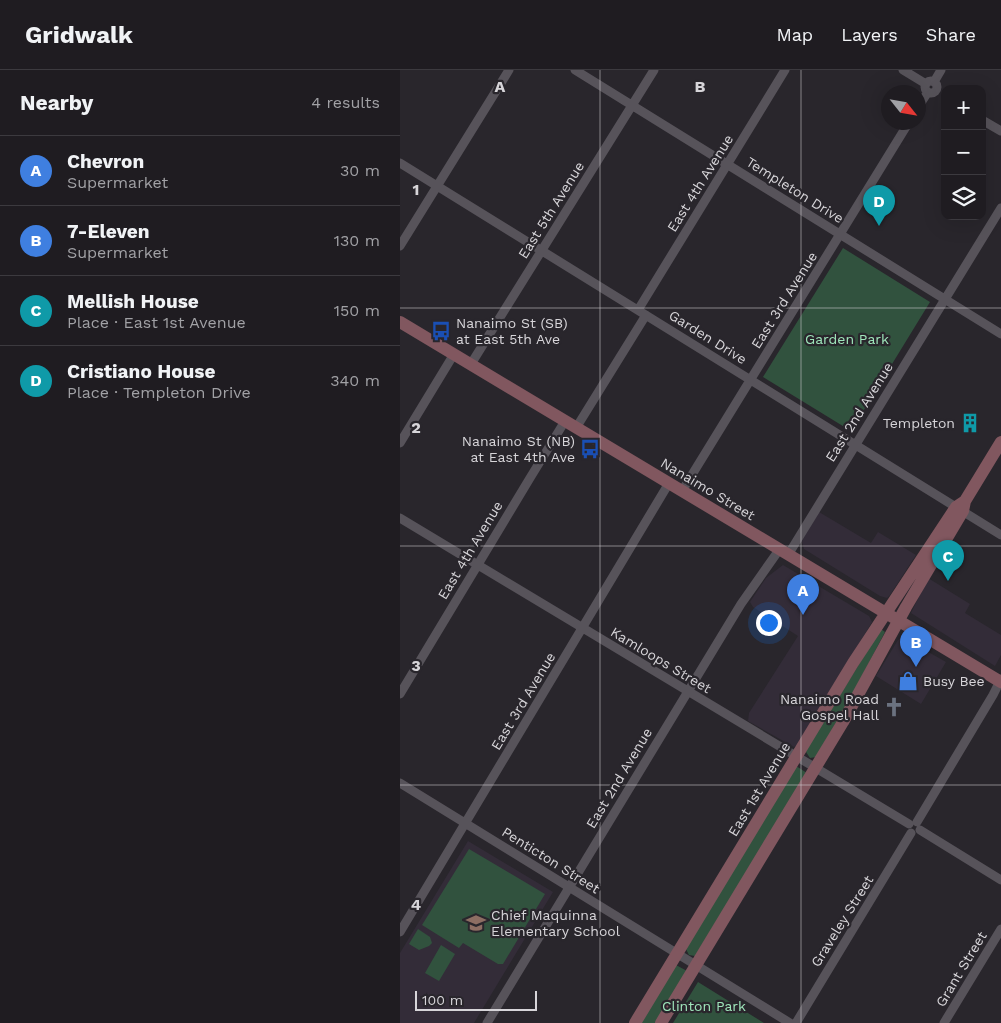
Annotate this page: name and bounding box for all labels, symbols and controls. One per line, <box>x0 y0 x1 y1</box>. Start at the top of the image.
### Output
text: Gridwalk <box>25 21 133 49</box>
text: Map <box>776 24 813 45</box>
text: Layers <box>841 24 898 45</box>
text: Share <box>926 24 976 45</box>
text: A <box>495 77 506 96</box>
text: B <box>695 77 706 96</box>
north arrow <box>881 85 926 130</box>
map controls <box>941 85 986 220</box>
button: + <box>941 85 986 130</box>
text: Nearby <box>20 90 93 115</box>
text: 4 results <box>311 93 380 112</box>
button: − <box>941 130 986 175</box>
street label: East 4th Avenue <box>664 131 736 235</box>
text: Chevron <box>67 150 144 173</box>
street label: Templeton Drive <box>743 154 847 226</box>
street label: East 5th Avenue <box>515 159 587 261</box>
text: A <box>31 161 41 180</box>
text: 30 m <box>340 161 380 180</box>
text: Supermarket <box>67 173 168 192</box>
button: layers <box>941 175 986 220</box>
text: 1 <box>413 180 419 199</box>
pin: D <box>863 185 895 226</box>
text: 7-Eleven <box>67 220 150 243</box>
text: B <box>31 231 41 250</box>
text: 130 m <box>334 231 380 250</box>
text: Supermarket <box>67 243 168 262</box>
street label: East 3rd Avenue <box>748 249 820 351</box>
text: Mellish House <box>67 290 199 313</box>
text: C <box>31 301 41 320</box>
text: 150 m <box>334 301 380 320</box>
street label: Garden Drive <box>666 307 750 367</box>
text: Place · East 1st Avenue <box>67 313 246 332</box>
place label: Nanaimo St (SB) at East 5th Ave <box>456 315 568 347</box>
bus stop icon: Nanaimo St (SB) at East 5th Ave <box>430 320 452 342</box>
park label: Garden Park <box>805 331 889 347</box>
street label: East 2nd Avenue <box>822 359 896 465</box>
text: Cristiano House <box>67 360 215 383</box>
text: D <box>30 371 42 390</box>
text: 340 m <box>330 371 380 390</box>
text: Place · Templeton Drive <box>67 383 251 402</box>
building icon: Templeton <box>959 412 981 434</box>
place label: Templeton <box>883 415 955 431</box>
text: 2 <box>411 418 421 437</box>
place label: Nanaimo St (NB) at East 4th Ave <box>462 433 575 465</box>
bus stop icon: Nanaimo St (NB) at East 4th Ave <box>579 438 601 460</box>
street label: Nanaimo Street <box>658 455 758 524</box>
street label: East 4th Avenue <box>434 498 506 602</box>
pin: C <box>932 540 964 581</box>
pin: A <box>787 574 819 615</box>
your location <box>756 610 782 636</box>
street label: Kamloops Street <box>608 624 714 696</box>
pin: B <box>900 626 932 667</box>
street label: East 3rd Avenue <box>488 649 558 753</box>
text: 3 <box>411 656 421 675</box>
shop icon: Busy Bee <box>897 670 919 692</box>
place label: Busy Bee <box>923 673 985 689</box>
place label: Nanaimo Road Gospel Hall <box>780 691 880 723</box>
church icon: Nanaimo Road Gospel Hall <box>883 696 905 718</box>
street label: East 2nd Avenue <box>583 725 655 831</box>
street label: East 1st Avenue <box>725 739 793 839</box>
street label: Penticton Street <box>499 823 603 897</box>
street label: Graveley Street <box>808 872 877 970</box>
text: 4 <box>411 895 421 914</box>
place label: Chief Maquinna Elementary School <box>491 907 621 939</box>
school or university icon: Chief Maquinna Elementary School <box>465 912 487 934</box>
street label: Grant Street <box>932 928 990 1010</box>
scale bar <box>415 988 538 1011</box>
text: 100 m <box>422 992 463 1008</box>
park label: Clinton Park <box>662 998 746 1014</box>

